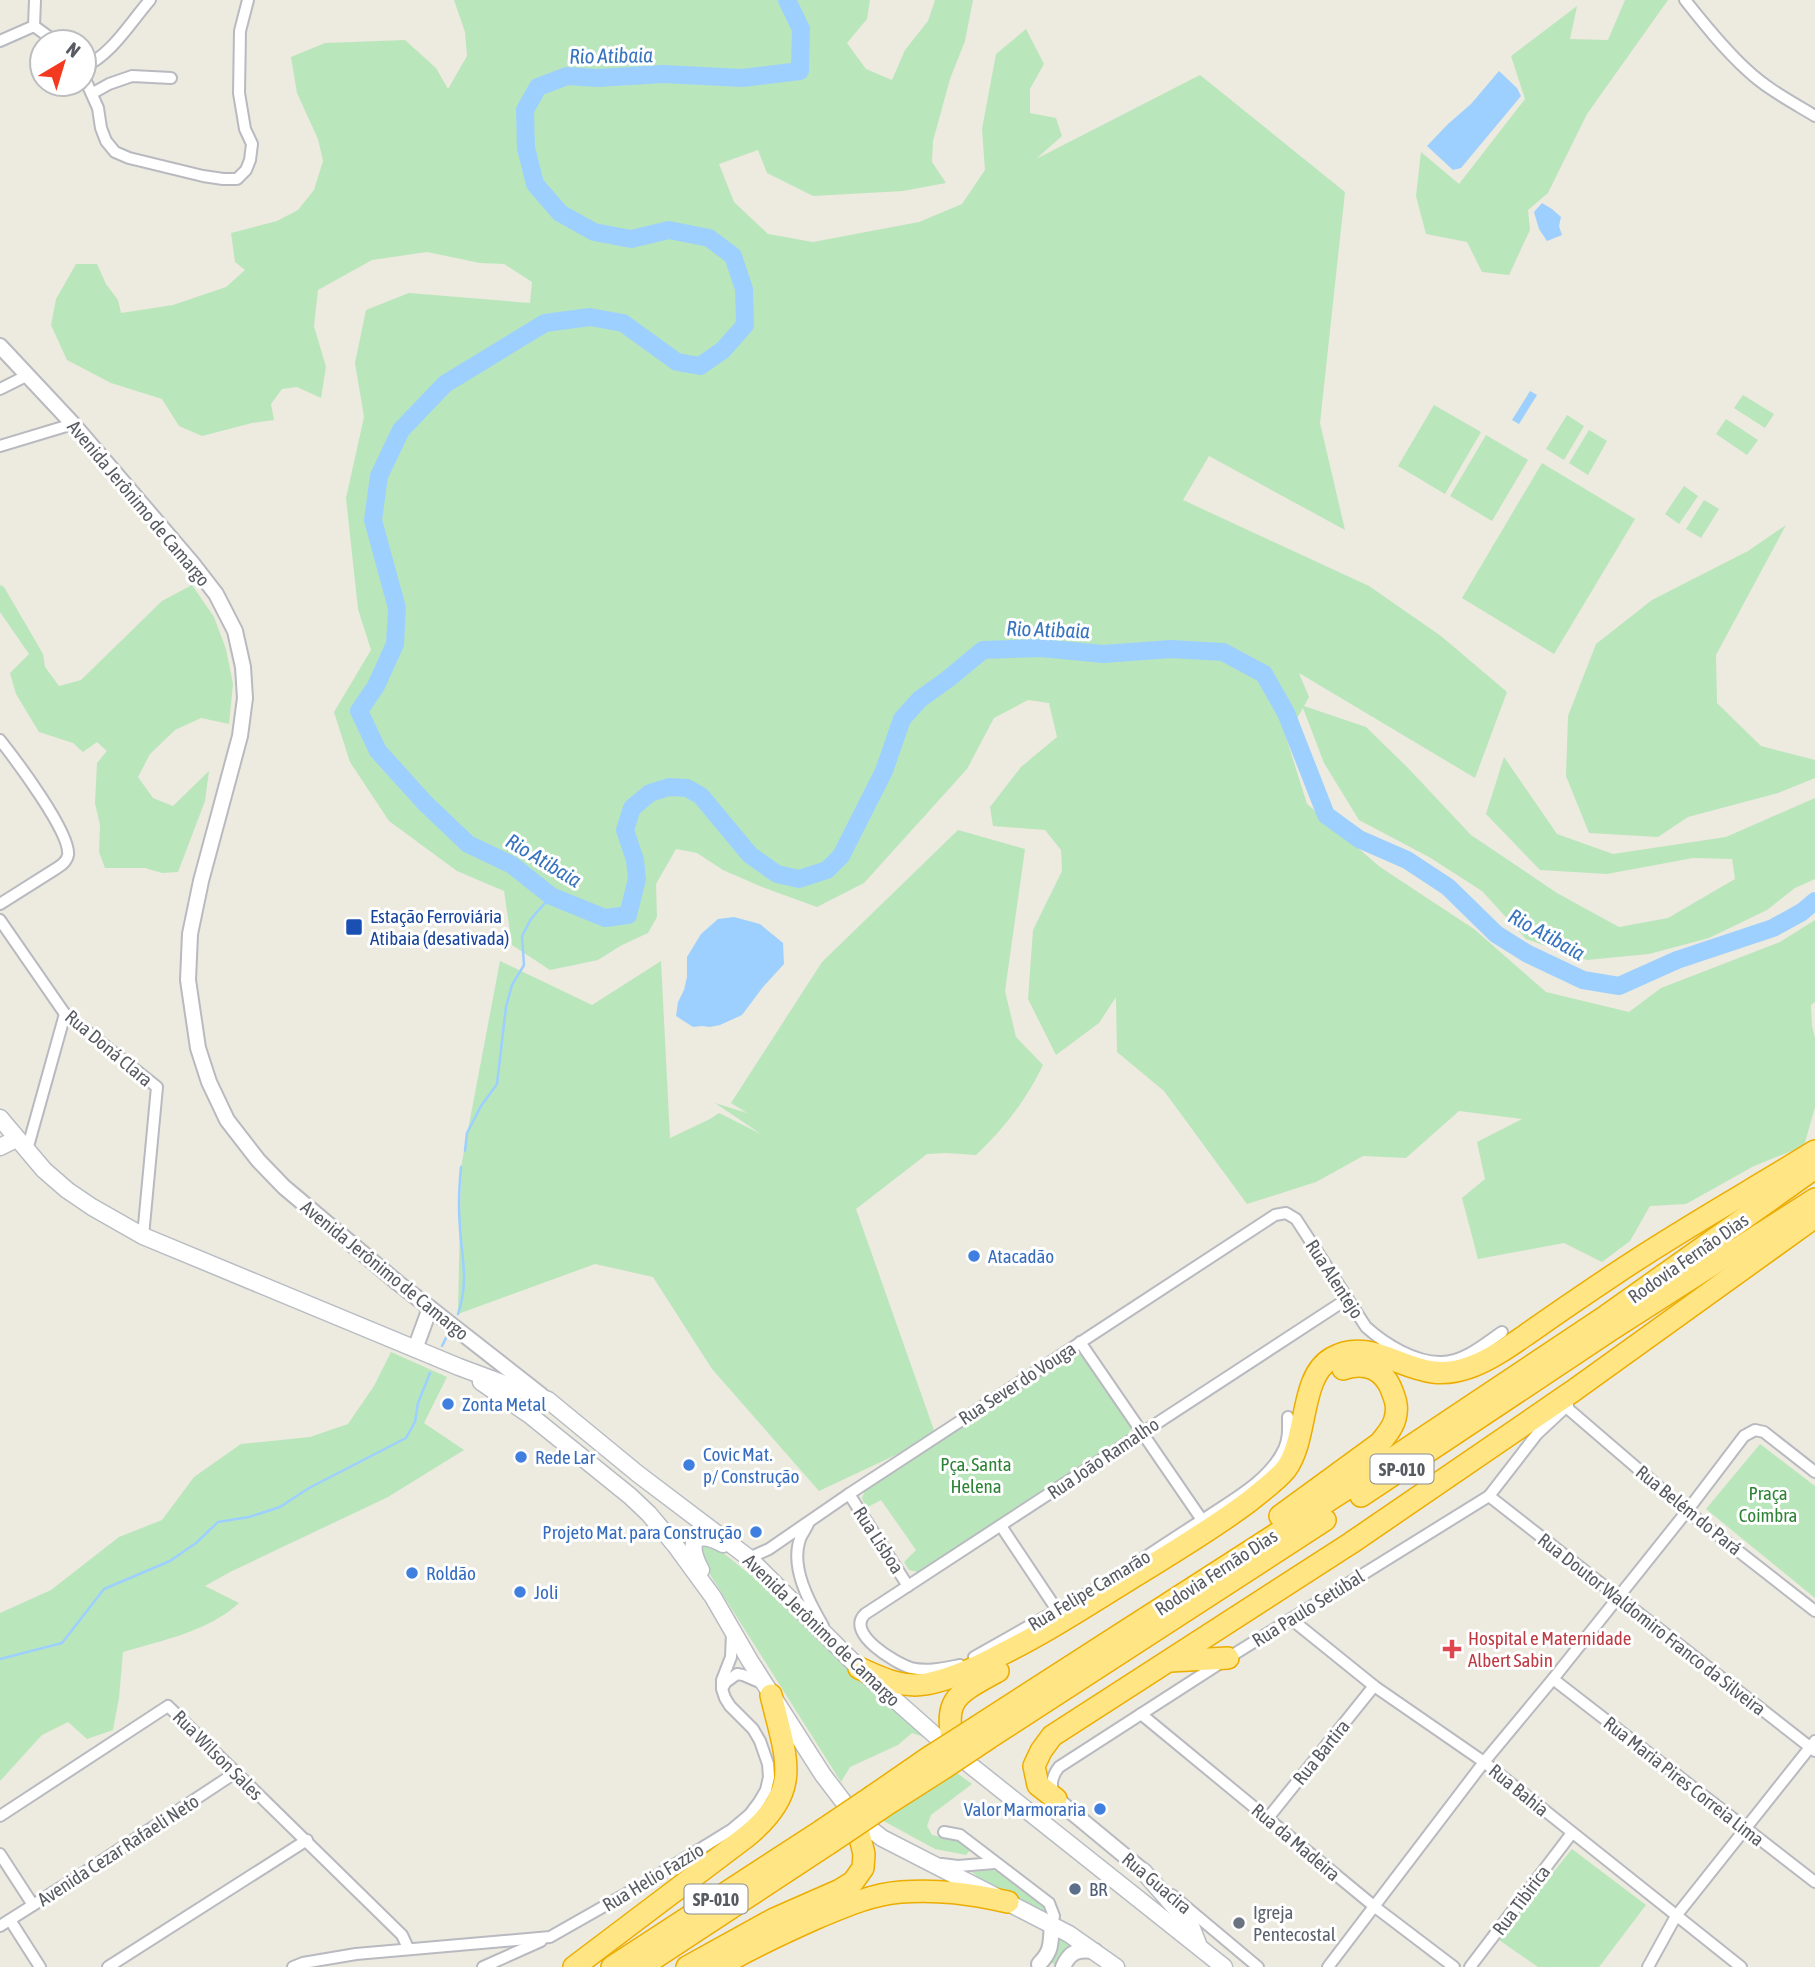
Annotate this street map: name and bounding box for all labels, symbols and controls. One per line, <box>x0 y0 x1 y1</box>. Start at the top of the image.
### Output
north arrow <box>28 28 98 98</box>
text: N <box>62 37 85 62</box>
water label: Rio Atibaia <box>569 42 653 68</box>
street label: Avenida Jerônimo de Camargo <box>63 416 215 590</box>
water label: Rio Atibaia <box>1006 616 1090 642</box>
water label: Rio Atibaia <box>502 828 586 892</box>
water label: Rio Atibaia <box>1505 903 1590 965</box>
place label: Estação Ferroviária Atibaia (desativada) <box>370 905 509 949</box>
marker: Estação Ferroviária Atibaia (desativada) <box>344 917 364 937</box>
street label: Rua Doná Clara <box>61 1005 157 1091</box>
street label: Avenida Jerônimo de Camargo <box>297 1196 473 1345</box>
street label: Rodovia Fernão Dias <box>1624 1208 1752 1308</box>
street label: Rua Alentejo <box>1301 1236 1369 1323</box>
place label: Atacadão <box>988 1245 1054 1267</box>
marker: Atacadão <box>966 1248 982 1264</box>
street label: Rua Sever do Vouga <box>954 1337 1080 1429</box>
place label: Zonta Metal <box>462 1393 546 1415</box>
marker: Zonta Metal <box>440 1396 456 1412</box>
street label: Rua João Ramalho <box>1043 1413 1163 1503</box>
place label: Covic Mat. p/ Construção <box>703 1443 800 1487</box>
place label: Rede Lar <box>535 1446 595 1468</box>
marker: Rede Lar <box>513 1449 529 1465</box>
park label: Pça. Santa Helena <box>940 1453 1012 1497</box>
road number: SP-010 <box>1370 1454 1434 1484</box>
marker: Covic Mat. p/ Construção <box>681 1457 697 1473</box>
street label: Rua Belém do Pará <box>1632 1461 1746 1559</box>
park label: Praça Coimbra <box>1739 1482 1797 1526</box>
street label: Rua Lisboa <box>849 1502 909 1578</box>
place label: Projeto Mat. para Construção <box>542 1521 742 1543</box>
marker: Projeto Mat. para Construção <box>748 1524 764 1540</box>
street label: Rodovia Fernão Dias <box>1151 1524 1282 1620</box>
street label: Rua Doutor Waldomiro Franco da Silveira <box>1534 1528 1770 1720</box>
street label: Rua Felipe Camarão <box>1024 1545 1154 1635</box>
street label: Avenida Jerônimo de Camargo <box>739 1549 905 1711</box>
place label: Roldão <box>426 1562 476 1584</box>
marker: Roldão <box>404 1565 420 1581</box>
street label: Rua Paulo Setúbal <box>1248 1565 1368 1651</box>
place label: Joli <box>534 1581 558 1603</box>
marker: Joli <box>512 1584 528 1600</box>
place label: Hospital e Maternidade Albert Sabin <box>1468 1627 1631 1671</box>
marker: Hospital e Maternidade Albert Sabin <box>1442 1639 1462 1659</box>
street label: Rua Wilson Sales <box>169 1706 268 1805</box>
street label: Rua Maria Pires Correia Lima <box>1599 1712 1769 1850</box>
street label: Rua Bartira <box>1288 1715 1354 1789</box>
street label: Rua Bahia <box>1485 1759 1553 1821</box>
street label: Avenida Cezar Rafaeli Neto <box>33 1790 203 1910</box>
place label: Valor Marmoraria <box>964 1798 1086 1820</box>
street label: Rua da Madeira <box>1247 1799 1345 1885</box>
marker: Valor Marmoraria <box>1092 1801 1108 1817</box>
street label: Rua Helio Fazzio <box>599 1838 708 1916</box>
street label: Rua Guacira <box>1118 1848 1196 1918</box>
street label: Rua Tibirica <box>1488 1861 1554 1939</box>
place label: BR <box>1089 1878 1108 1900</box>
marker: BR <box>1067 1881 1083 1897</box>
road number: SP-010 <box>684 1884 748 1913</box>
place label: Igreja Pentecostal <box>1253 1901 1336 1945</box>
marker: Igreja Pentecostal <box>1231 1915 1247 1931</box>

